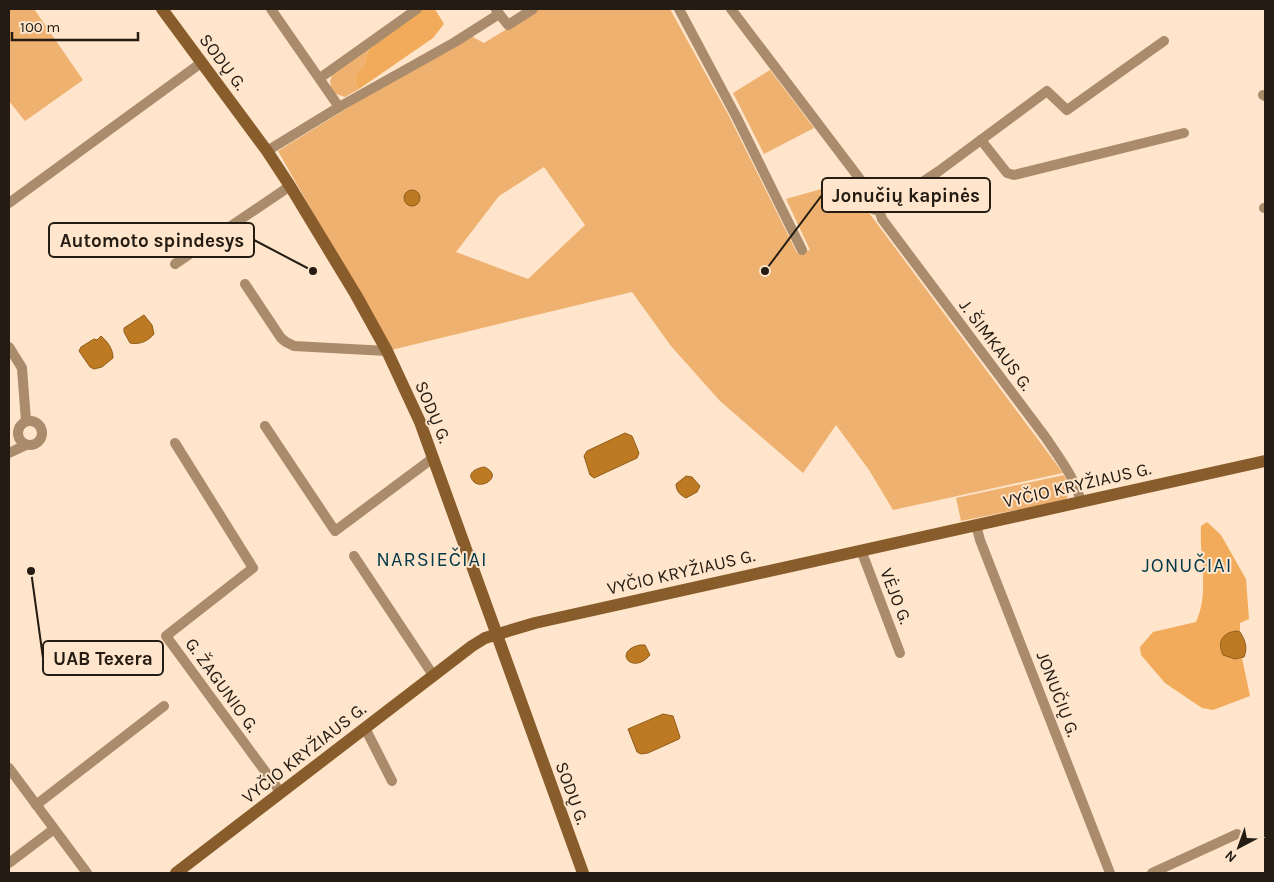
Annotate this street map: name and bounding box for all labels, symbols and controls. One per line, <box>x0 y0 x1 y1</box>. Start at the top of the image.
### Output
scale bar <box>12 10 139 42</box>
text: 100 m <box>20 18 60 36</box>
street label: SODŲ G. <box>195 29 251 95</box>
callout: Jonučių kapinės <box>822 178 990 212</box>
text: Jonučių kapinės <box>832 185 980 207</box>
callout: Automoto spindesys <box>49 223 254 257</box>
text: Automoto spindesys <box>60 230 244 252</box>
street label: J. ŠIMKAUS G. <box>954 295 1038 395</box>
street label: SODŲ G. <box>410 378 456 446</box>
street label: VYČIO KRYŽIAUS G. <box>1001 457 1153 513</box>
street label: VYČIO KRYŽIAUS G. <box>605 544 757 600</box>
district label: NARSIEČIAI <box>376 547 488 571</box>
district label: JONUČIAI <box>1142 553 1232 577</box>
street label: VĖJO G. <box>875 565 917 627</box>
street label: G. ŽAGUNIO G. <box>180 633 264 737</box>
callout: UAB Texera <box>43 641 163 675</box>
text: UAB Texera <box>53 648 153 670</box>
street label: JONUČIŲ G. <box>1032 648 1084 740</box>
street label: VYČIO KRYŽIAUS G. <box>238 698 370 808</box>
street label: SODŲ G. <box>551 759 593 827</box>
north arrow <box>1214 822 1264 872</box>
text: N <box>1221 847 1240 866</box>

